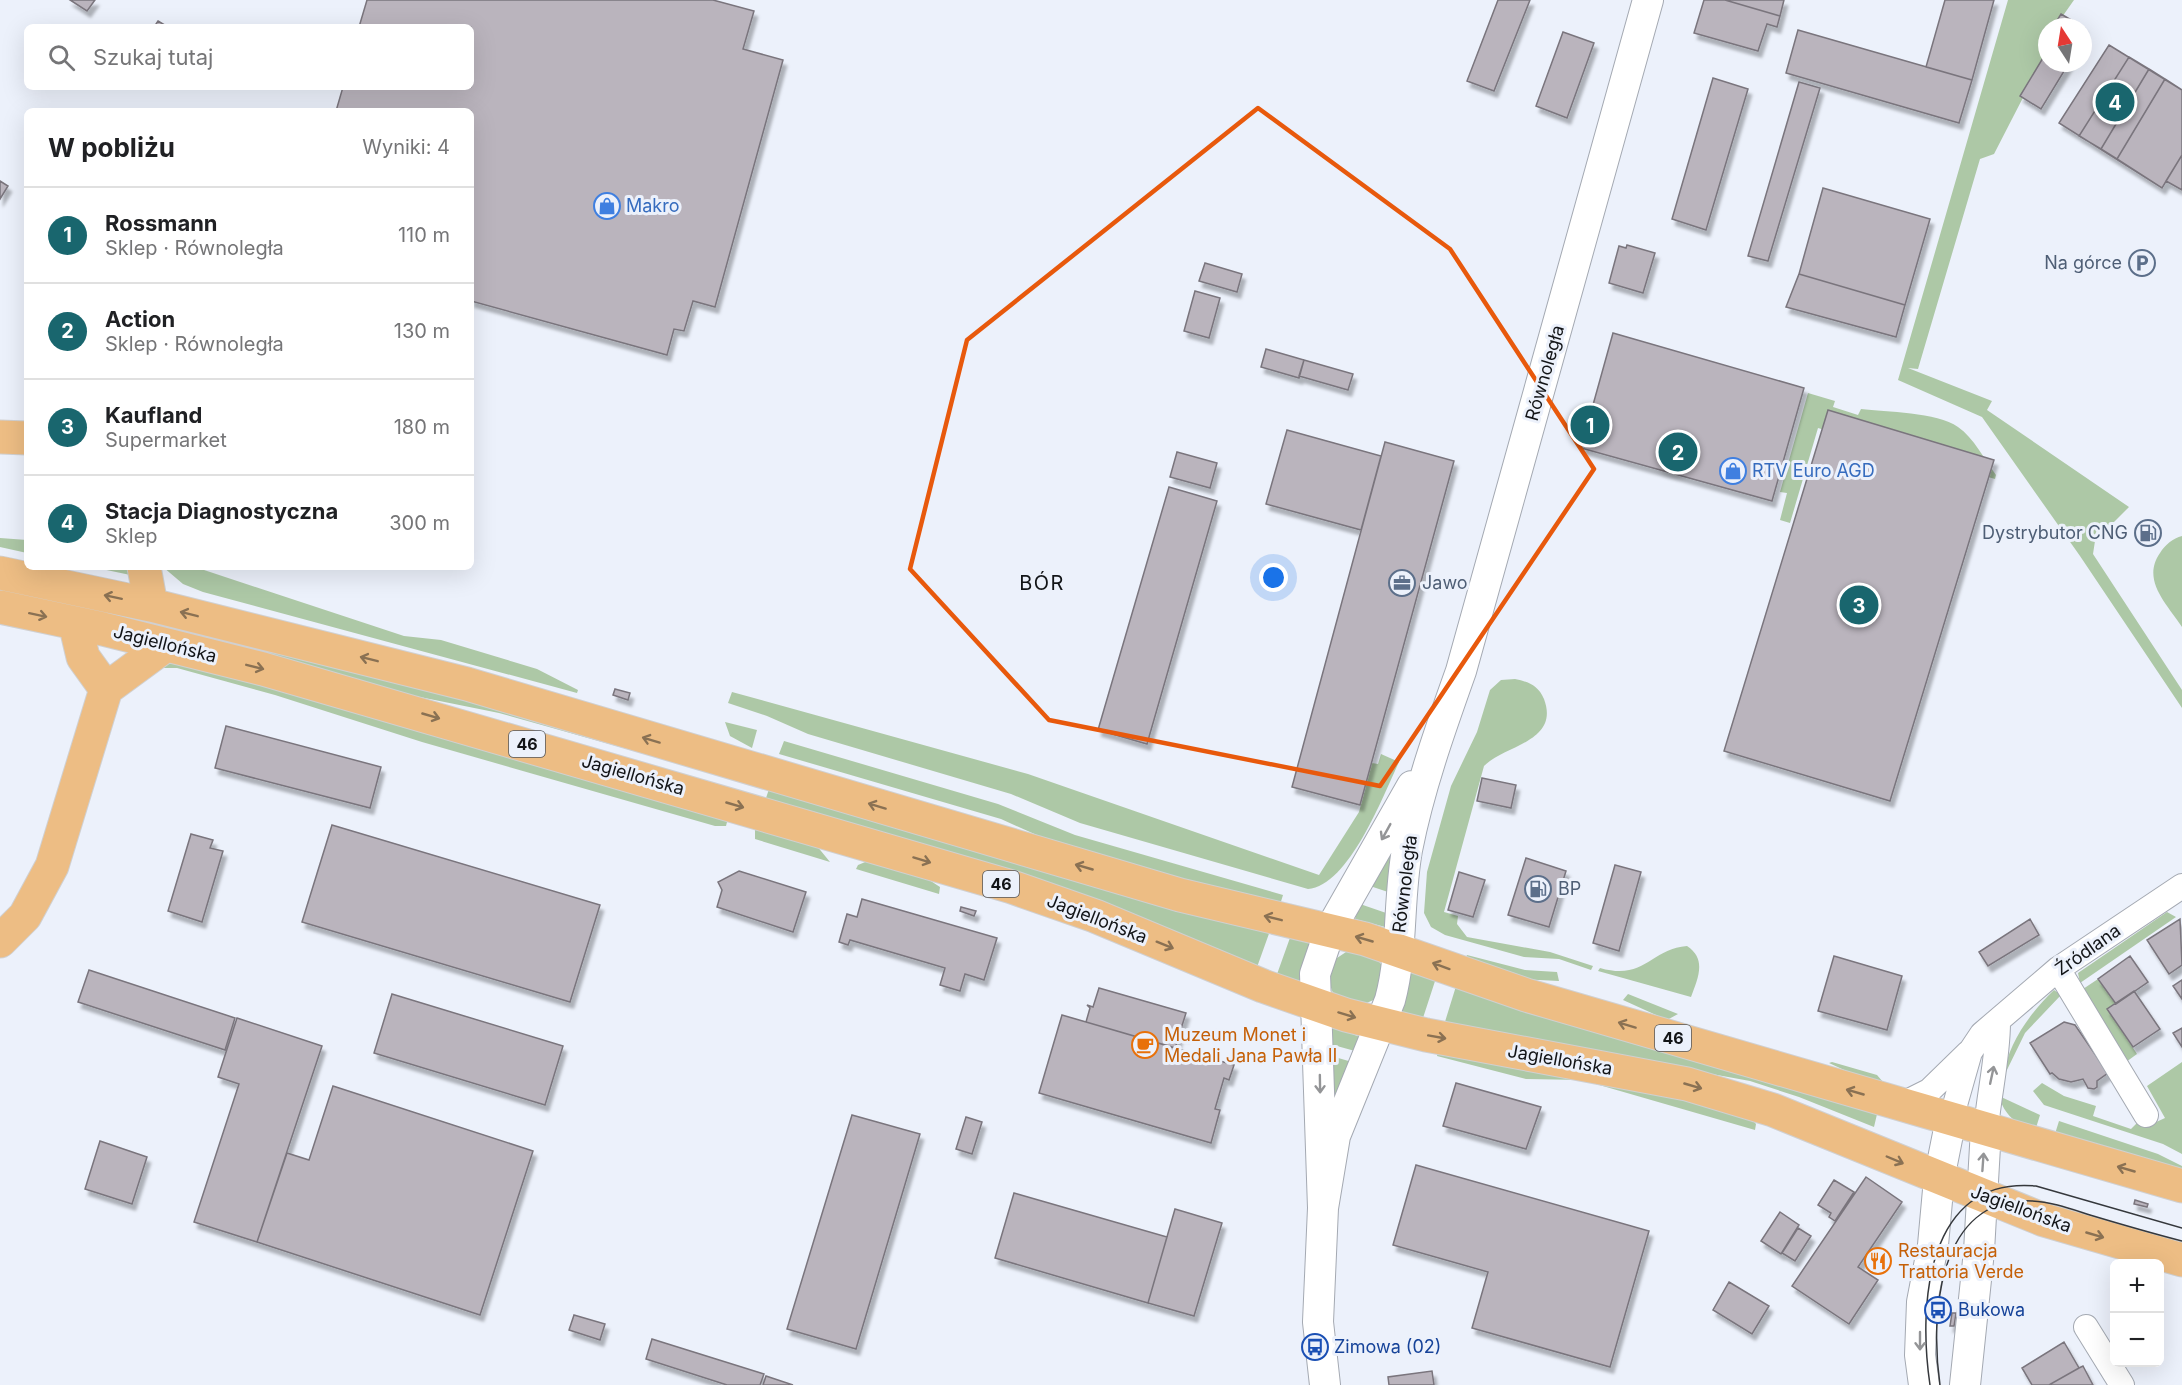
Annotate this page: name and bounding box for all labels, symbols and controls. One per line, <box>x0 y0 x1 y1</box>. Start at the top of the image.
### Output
north arrow <box>2038 18 2092 72</box>
search box <box>24 24 474 90</box>
icon: search <box>45 41 78 74</box>
text: Szukaj tutaj <box>93 44 213 70</box>
pin: 4 <box>2096 80 2134 124</box>
text: W pobliżu <box>48 132 175 163</box>
text: Wyniki: 4 <box>362 135 450 159</box>
shop icon: Makro <box>592 191 622 221</box>
place label: Makro <box>626 195 680 216</box>
text: Rossmann <box>105 210 218 236</box>
text: 1 <box>63 223 72 247</box>
text: 110 m <box>398 223 450 247</box>
text: Sklep · Równoległa <box>105 236 284 260</box>
parking icon: Na górce <box>2127 248 2157 278</box>
place label: Na górce <box>2044 252 2122 273</box>
text: Action <box>105 306 175 332</box>
text: 2 <box>61 319 74 343</box>
text: 130 m <box>394 319 450 343</box>
street label: Równoległa <box>1521 323 1568 423</box>
text: Sklep · Równoległa <box>105 332 284 356</box>
text: Kaufland <box>105 402 202 428</box>
pin: 1 <box>1570 402 1610 448</box>
text: 3 <box>61 415 74 439</box>
text: 180 m <box>394 415 450 439</box>
text: Supermarket <box>105 428 227 452</box>
pin: 2 <box>1658 430 1698 474</box>
shop icon: RTV Euro AGD <box>1718 456 1748 486</box>
place label: RTV Euro AGD <box>1752 460 1875 481</box>
text: Stacja Diagnostyczna <box>105 498 338 524</box>
text: 4 <box>61 511 74 535</box>
text: 300 m <box>389 511 450 535</box>
fuel station icon: Dystrybutor CNG <box>2133 518 2163 548</box>
place label: Dystrybutor CNG <box>1982 522 2128 543</box>
text: Sklep <box>105 524 158 548</box>
your location <box>1259 563 1288 592</box>
office icon: Jawo <box>1387 568 1417 598</box>
district label: BÓR <box>1019 570 1065 595</box>
place label: Jawo <box>1422 572 1468 593</box>
pin: 3 <box>1840 582 1878 628</box>
one-way arrow <box>103 591 123 602</box>
one-way arrow <box>180 608 199 620</box>
one-way arrow <box>27 610 47 621</box>
street label: Jagiellońska <box>111 621 219 667</box>
one-way arrow <box>360 653 379 665</box>
one-way arrow <box>245 661 264 673</box>
one-way arrow <box>421 711 440 722</box>
road number: 46 <box>509 731 545 757</box>
one-way arrow <box>642 734 661 745</box>
street label: Jagiellońska <box>579 750 687 799</box>
one-way arrow <box>725 799 744 811</box>
one-way arrow <box>868 800 887 811</box>
one-way arrow <box>1380 823 1392 840</box>
street label: Równoległa <box>1388 834 1421 934</box>
one-way arrow <box>912 855 931 866</box>
one-way arrow <box>1075 861 1094 872</box>
road number: 46 <box>983 871 1019 897</box>
fuel station icon: BP <box>1523 874 1553 904</box>
place label: BP <box>1558 878 1581 899</box>
street label: Jagiellońska <box>1044 890 1150 947</box>
one-way arrow <box>1263 911 1282 923</box>
street label: Źródlana <box>2050 919 2124 980</box>
one-way arrow <box>1354 933 1373 944</box>
one-way arrow <box>1156 940 1174 951</box>
one-way arrow <box>1433 960 1451 971</box>
one-way arrow <box>1337 1011 1356 1022</box>
one-way arrow <box>1618 1019 1637 1030</box>
place label: Muzeum Monet i Medali Jana Pawła II <box>1164 1024 1337 1066</box>
road number: 46 <box>1655 1025 1691 1051</box>
cafe icon: Muzeum Monet i Medali Jana Pawła II <box>1130 1030 1160 1060</box>
one-way arrow <box>1426 1032 1446 1043</box>
street label: Jagiellońska <box>1506 1040 1614 1079</box>
one-way arrow <box>1987 1066 1999 1085</box>
one-way arrow <box>1314 1074 1326 1094</box>
one-way arrow <box>1683 1081 1702 1093</box>
one-way arrow <box>1846 1086 1865 1097</box>
one-way arrow <box>1978 1153 1989 1173</box>
one-way arrow <box>1886 1155 1904 1166</box>
one-way arrow <box>2117 1163 2136 1175</box>
street label: Jagiellońska <box>1968 1181 2075 1237</box>
one-way arrow <box>2085 1230 2104 1241</box>
place label: Restauracja Trattoria Verde <box>1898 1240 2024 1282</box>
restaurant icon: Restauracja Trattoria Verde <box>1863 1246 1893 1276</box>
map controls <box>2110 1259 2164 1367</box>
button: + <box>2110 1259 2164 1313</box>
bus stop icon: Bukowa <box>1923 1295 1953 1325</box>
place label: Bukowa <box>1958 1299 2025 1320</box>
button: − <box>2110 1313 2164 1367</box>
one-way arrow <box>1914 1330 1926 1350</box>
bus stop icon: Zimowa (02) <box>1300 1332 1330 1362</box>
place label: Zimowa (02) <box>1334 1336 1441 1357</box>

